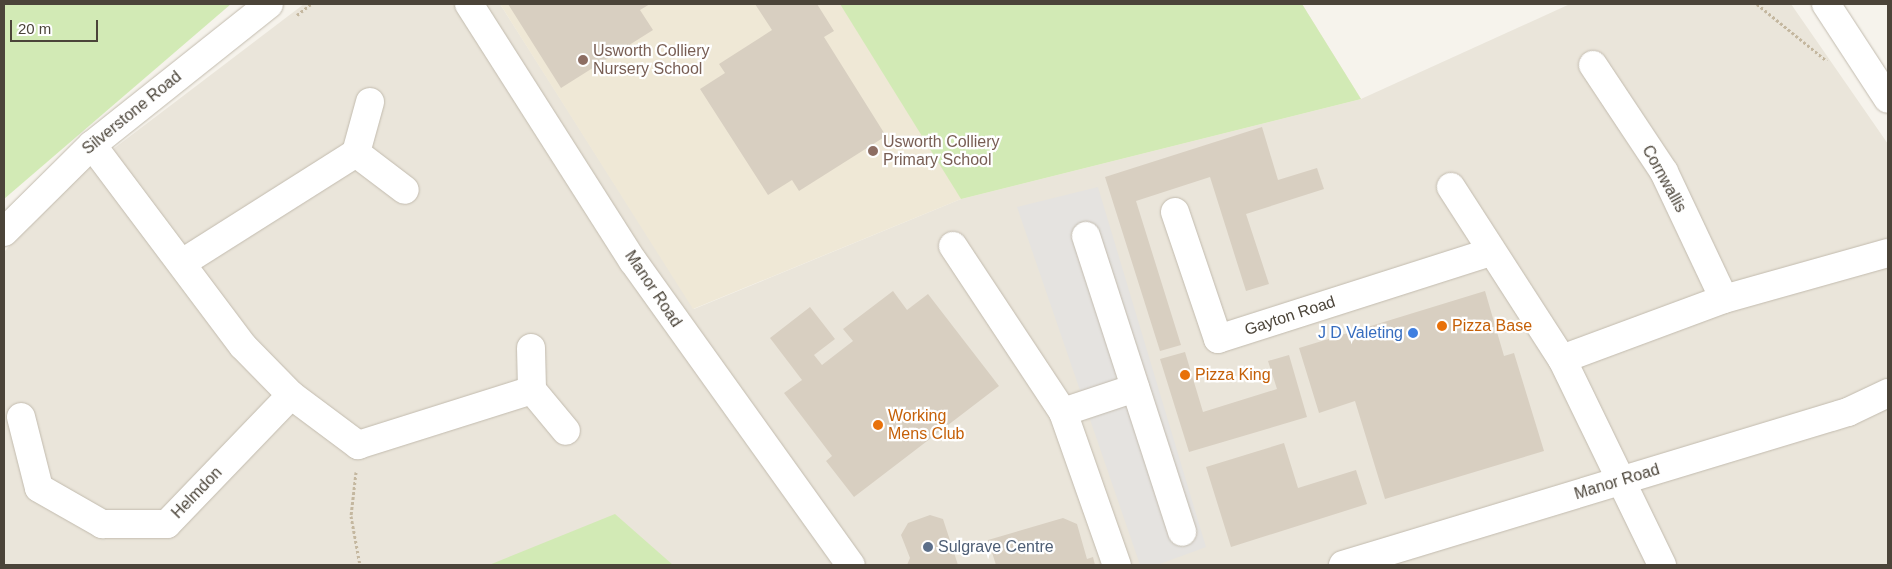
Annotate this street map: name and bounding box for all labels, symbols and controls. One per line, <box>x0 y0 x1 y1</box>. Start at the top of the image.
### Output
scale bar <box>12 10 100 42</box>
text: 20 m <box>18 20 51 37</box>
place label: Usworth Colliery Nursery School <box>593 41 709 79</box>
marker: Usworth Colliery Nursery School <box>577 54 589 66</box>
street label: Silverstone Road <box>79 67 185 159</box>
place label: Usworth Colliery Primary School <box>883 132 999 170</box>
street label: Cornwallis <box>1638 142 1690 216</box>
marker: Usworth Colliery Primary School <box>867 145 879 157</box>
street label: Manor Road <box>620 247 686 331</box>
street label: Gayton Road <box>1242 292 1338 340</box>
place label: Pizza Base <box>1452 316 1532 336</box>
marker: Pizza Base <box>1436 320 1448 332</box>
place label: J D Valeting <box>1318 323 1403 343</box>
marker: J D Valeting <box>1407 327 1419 339</box>
place label: Pizza King <box>1195 365 1271 385</box>
marker: Pizza King <box>1179 369 1191 381</box>
place label: Working Mens Club <box>888 406 964 444</box>
marker: Working Mens Club <box>872 419 884 431</box>
street label: Manor Road <box>1572 460 1662 504</box>
street label: Helmdon <box>168 463 226 523</box>
place label: Sulgrave Centre <box>938 537 1054 557</box>
marker: Sulgrave Centre <box>922 541 934 553</box>

